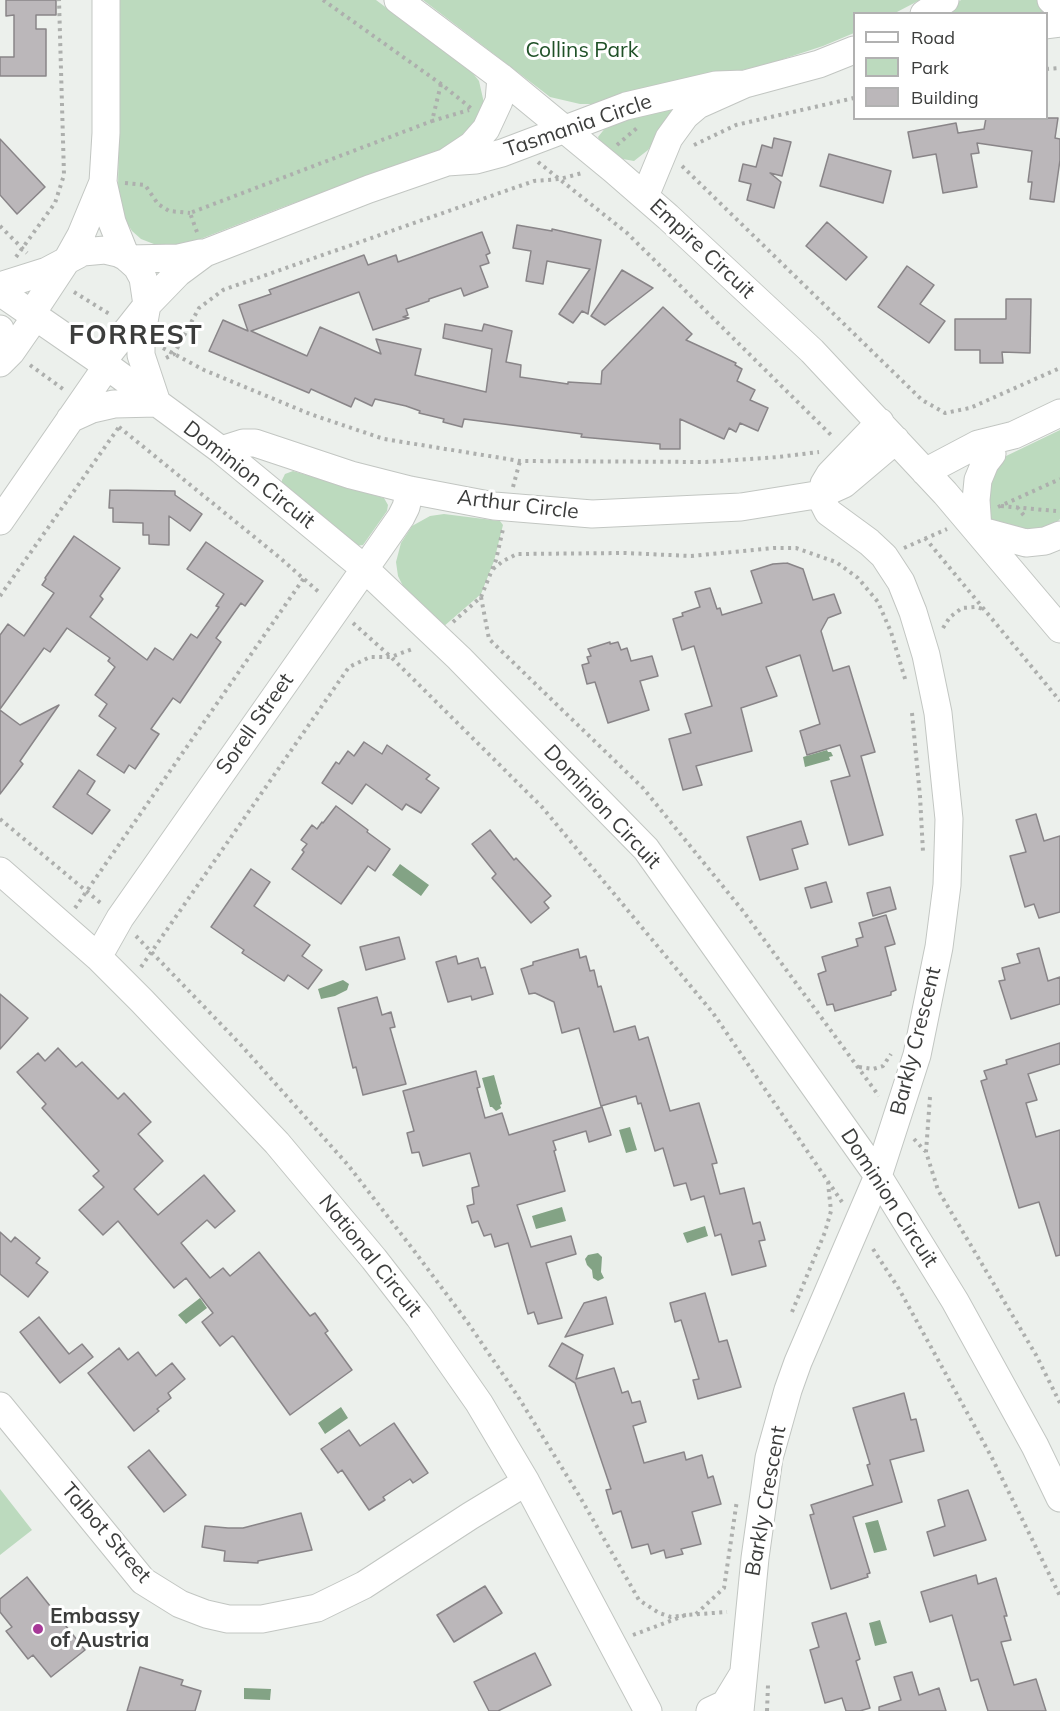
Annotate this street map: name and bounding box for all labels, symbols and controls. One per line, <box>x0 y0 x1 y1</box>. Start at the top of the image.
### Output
legend <box>853 12 1048 120</box>
text: Road <box>911 26 955 49</box>
park label: Collins Park <box>525 38 639 64</box>
text: Park <box>911 56 949 79</box>
text: Building <box>911 86 979 109</box>
street label: Tasmania Circle <box>501 89 655 163</box>
street label: Empire Circuit <box>644 194 760 304</box>
district label: FORREST <box>69 320 203 352</box>
street label: Dominion Circuit <box>178 416 320 534</box>
street label: Arthur Circle <box>456 485 580 525</box>
street label: Sorell Street <box>211 669 299 779</box>
street label: Dominion Circuit <box>538 740 666 874</box>
street label: Barkly Crescent <box>885 964 947 1118</box>
street label: Dominion Circuit <box>835 1124 943 1272</box>
street label: National Circuit <box>313 1190 427 1322</box>
street label: Barkly Crescent <box>740 1424 792 1578</box>
street label: Talbot Street <box>56 1478 156 1588</box>
place label: Embassy of Austria <box>50 1604 149 1654</box>
marker: Embassy of Austria <box>31 1622 45 1636</box>

